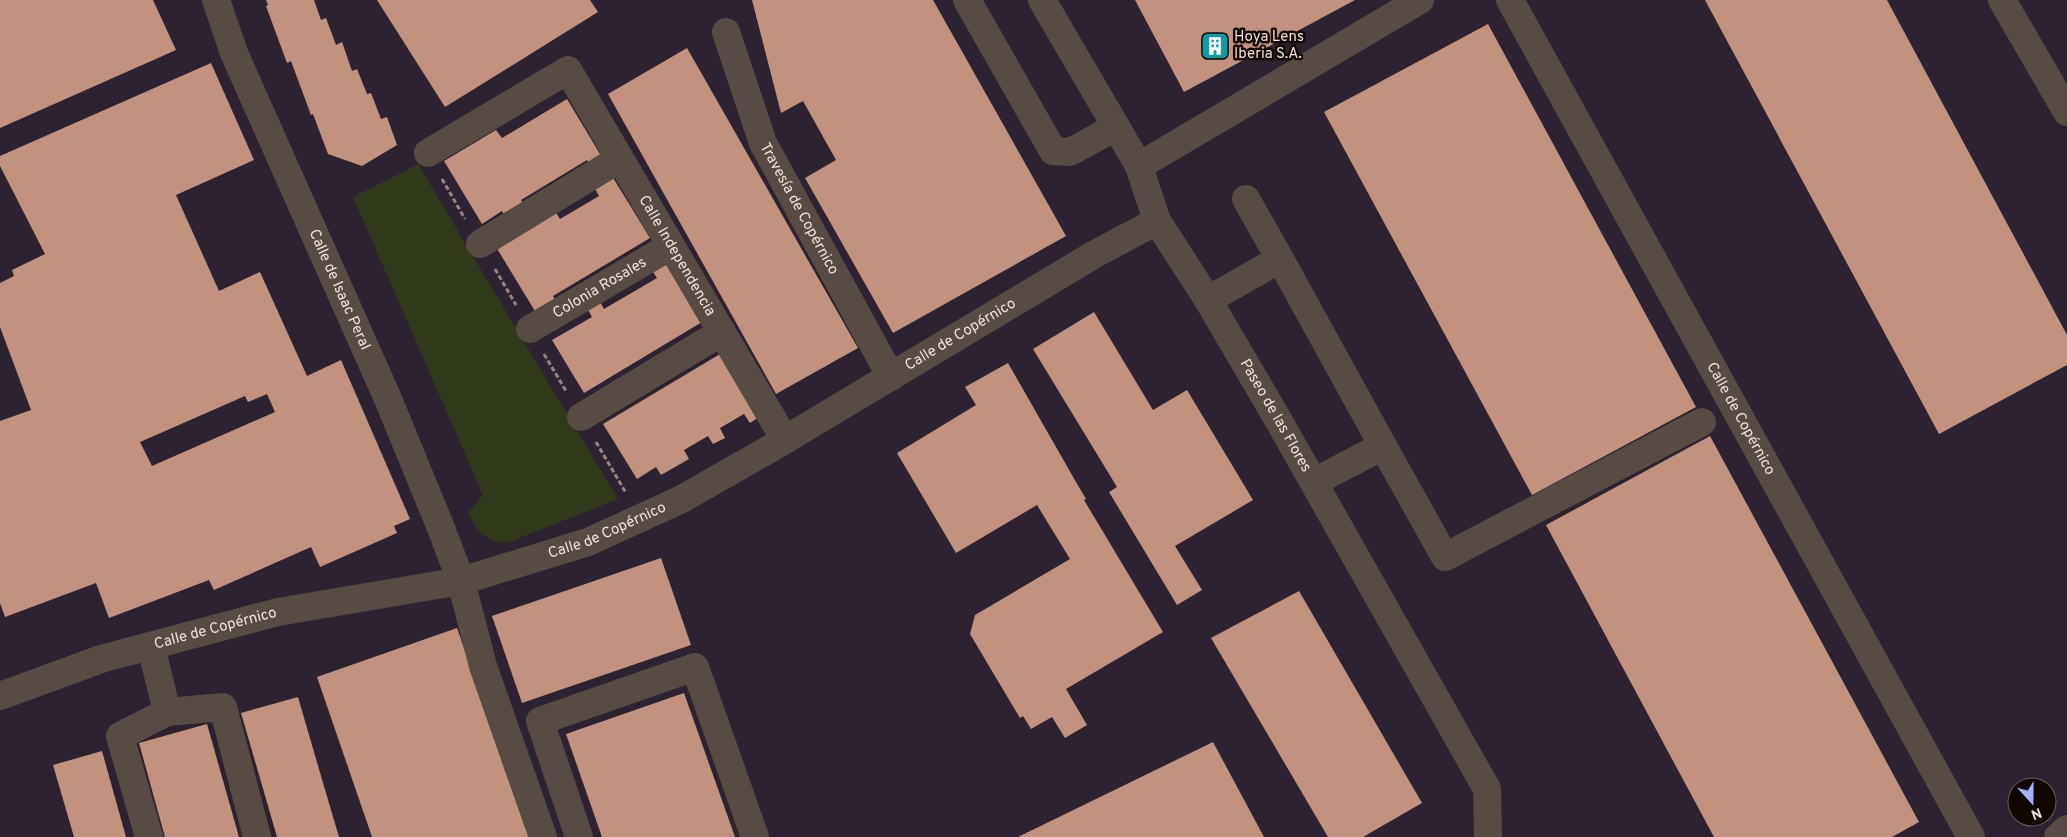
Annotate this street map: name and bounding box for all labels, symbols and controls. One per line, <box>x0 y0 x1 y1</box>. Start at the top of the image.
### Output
place label: Hoya Lens Iberia S.A. <box>1234 28 1304 64</box>
building icon: Hoya Lens Iberia S.A. <box>1200 31 1230 61</box>
street label: Travesía de Copérnico <box>755 139 843 278</box>
street label: Calle Independencia <box>634 192 720 319</box>
street label: Calle de Isaac Peral <box>304 226 374 353</box>
street label: Colonia Rosales <box>549 253 650 323</box>
street label: Calle de Copérnico <box>902 294 1019 375</box>
street label: Paseo de las Flores <box>1235 356 1315 476</box>
street label: Calle de Copérnico <box>1702 359 1779 478</box>
street label: Calle de Copérnico <box>546 498 669 563</box>
street label: Calle de Copérnico <box>152 603 279 654</box>
north arrow <box>2007 777 2057 827</box>
text: N <box>2028 803 2044 822</box>

